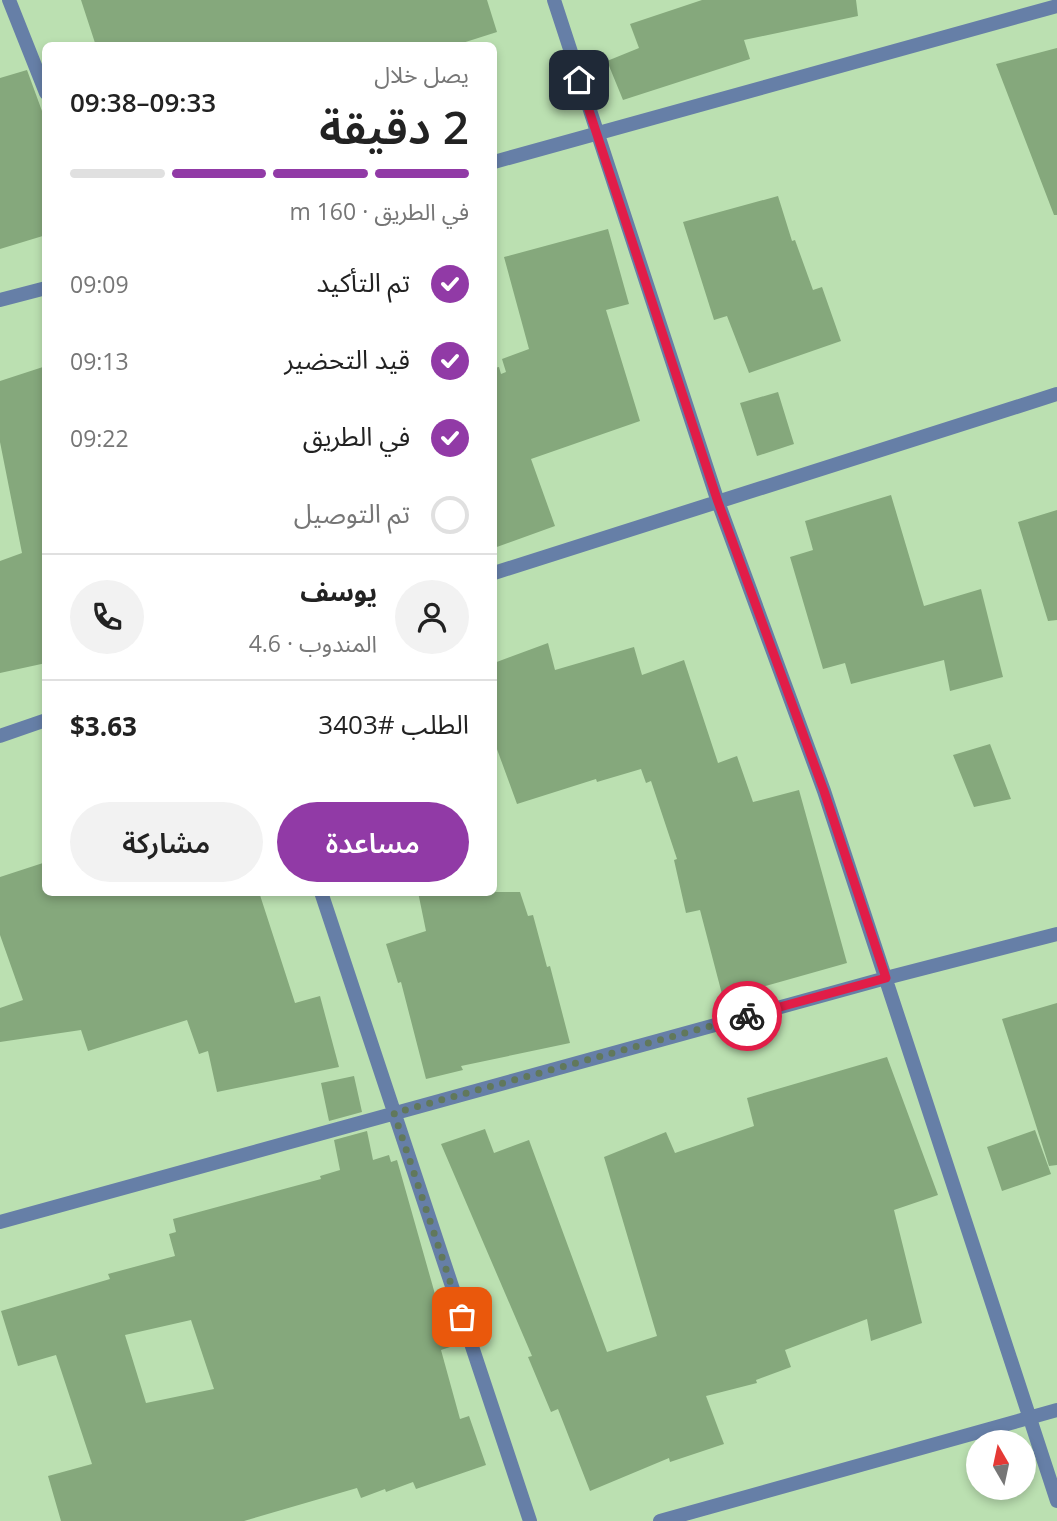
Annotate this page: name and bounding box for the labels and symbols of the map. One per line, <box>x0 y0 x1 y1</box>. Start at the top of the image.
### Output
pin <box>549 50 609 110</box>
courier <box>712 981 782 1051</box>
pin <box>432 1287 492 1347</box>
north arrow <box>966 1430 1036 1500</box>

